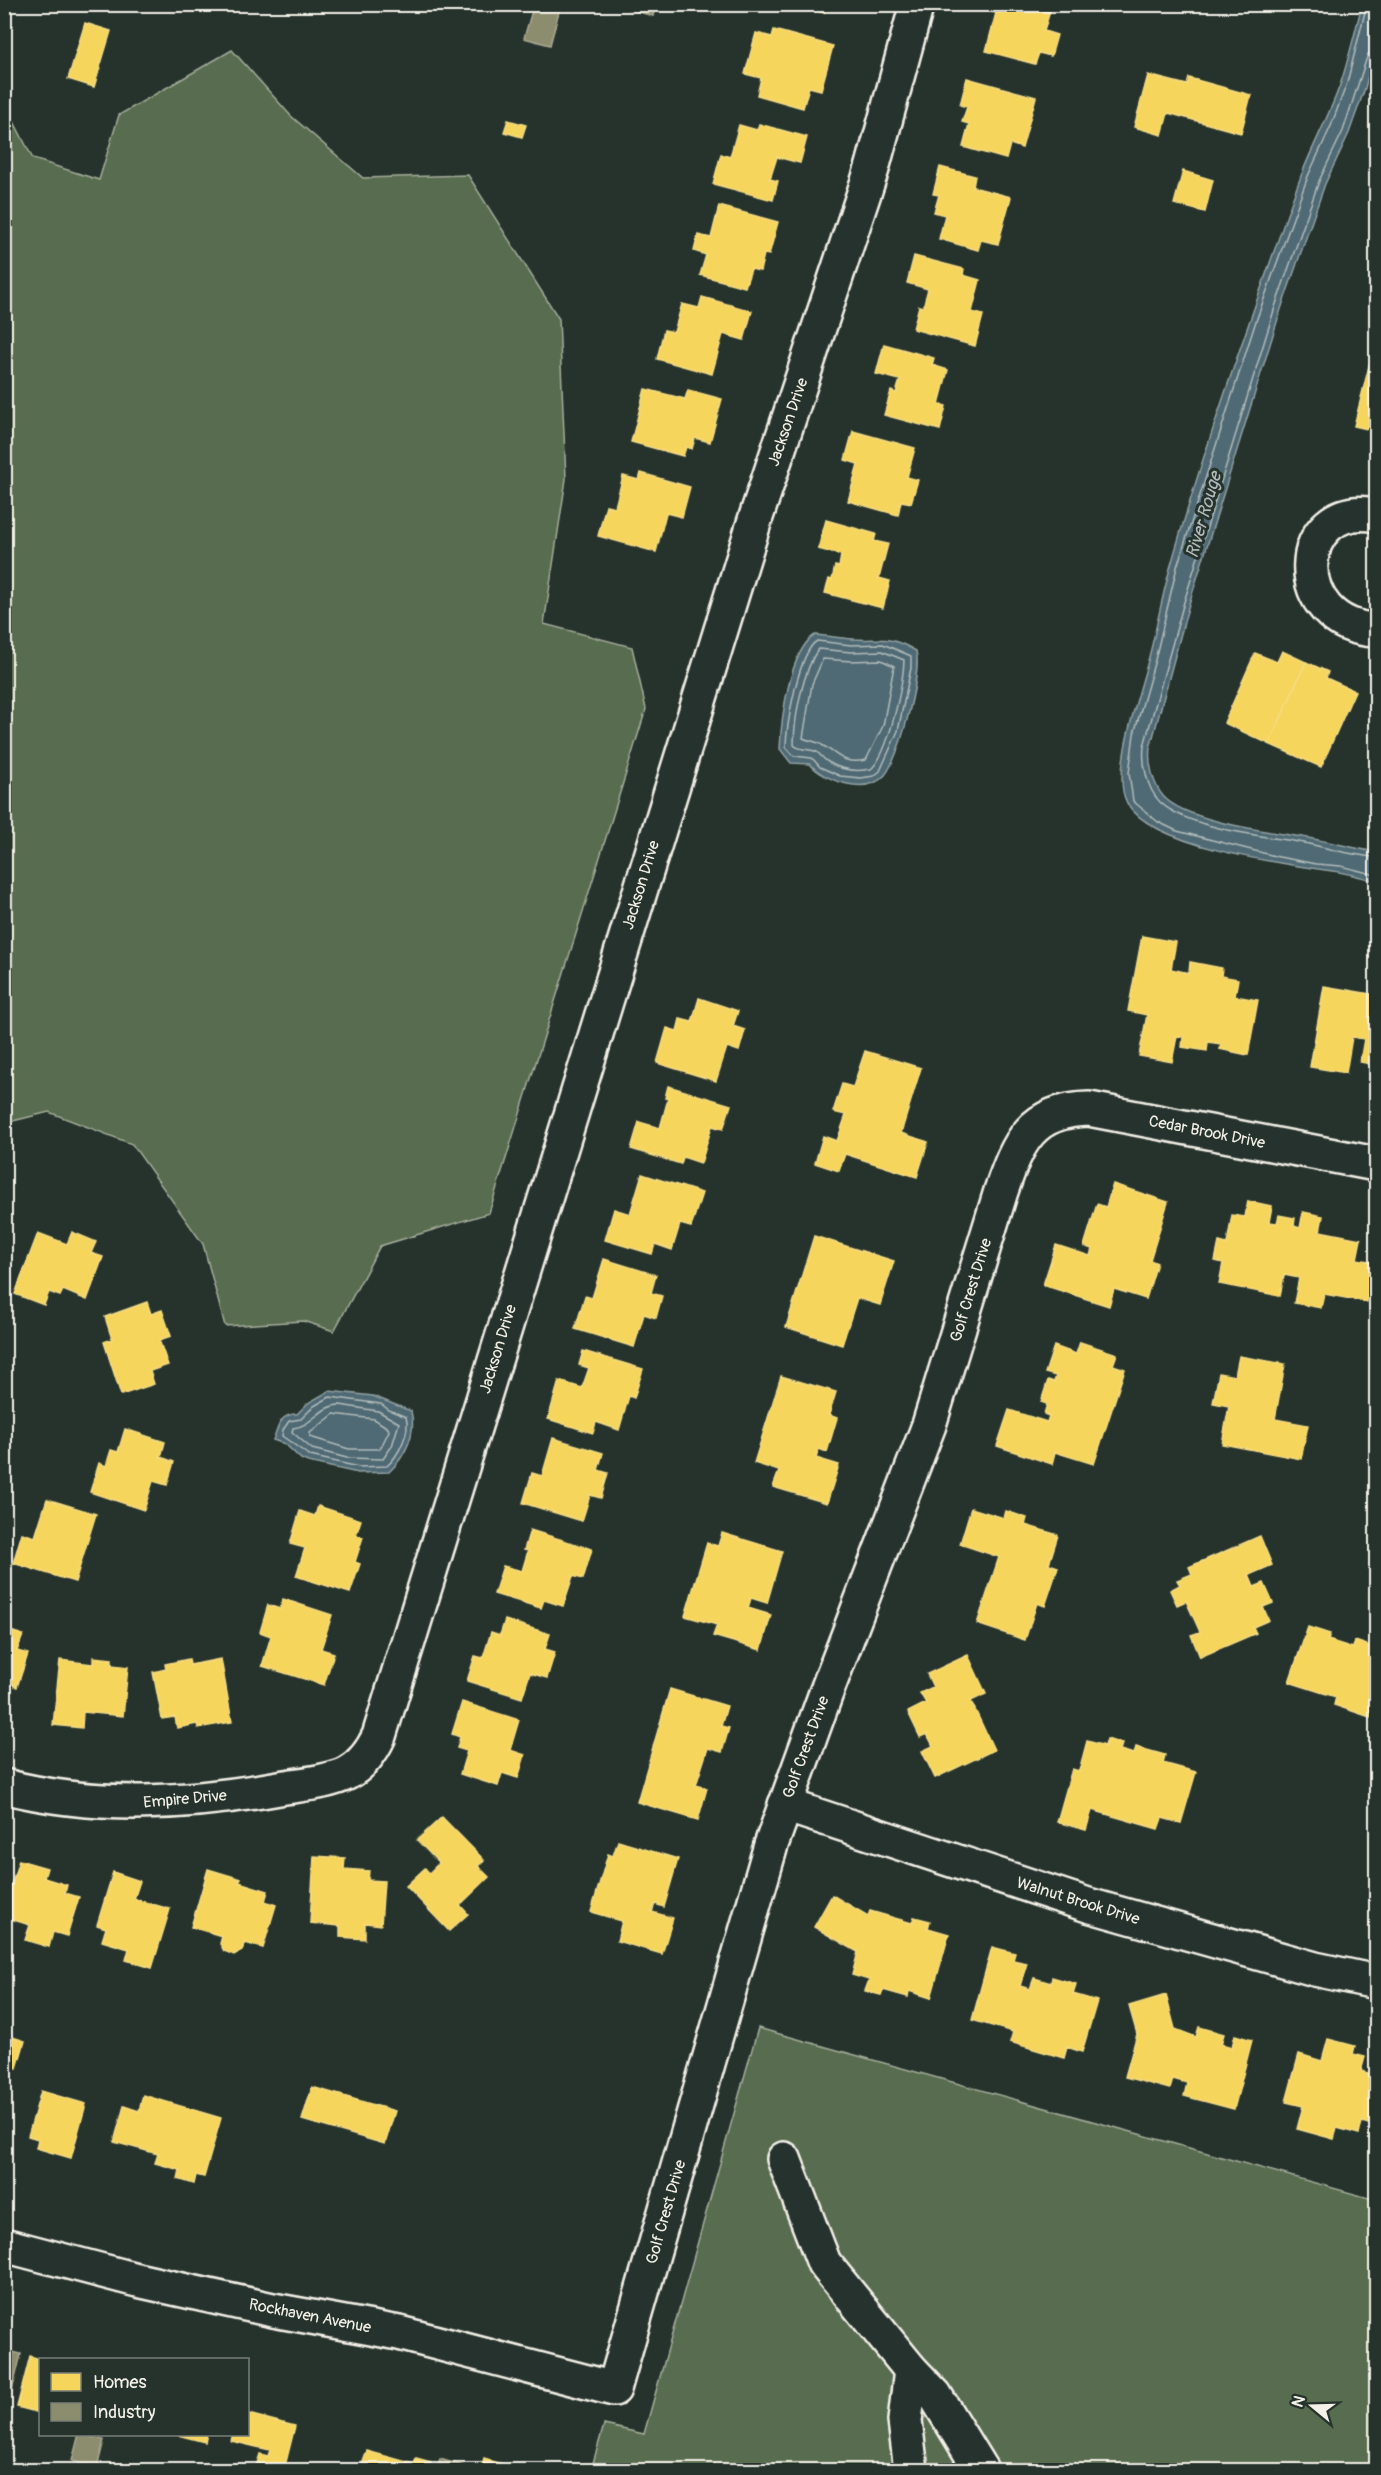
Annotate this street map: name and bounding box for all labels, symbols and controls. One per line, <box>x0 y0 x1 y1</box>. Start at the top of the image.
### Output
street label: Jackson Drive <box>764 375 812 469</box>
water label: River Rouge <box>1181 467 1228 561</box>
street label: Jackson Drive <box>618 838 664 932</box>
street label: Cedar Brook Drive <box>1147 1111 1267 1153</box>
street label: Golf Crest Drive <box>946 1236 996 1344</box>
street label: Jackson Drive <box>475 1302 521 1396</box>
street label: Golf Crest Drive <box>778 1693 834 1801</box>
street label: Empire Drive <box>142 1785 228 1813</box>
street label: Walnut Brook Drive <box>1014 1873 1142 1929</box>
street label: Golf Crest Drive <box>642 2158 690 2266</box>
street label: Rockhaven Avenue <box>247 2294 373 2338</box>
legend <box>39 2358 249 2436</box>
text: Homes <box>93 2371 146 2394</box>
north arrow <box>1282 2376 1342 2436</box>
text: N <box>1288 2393 1310 2410</box>
text: Industry <box>93 2401 156 2424</box>

